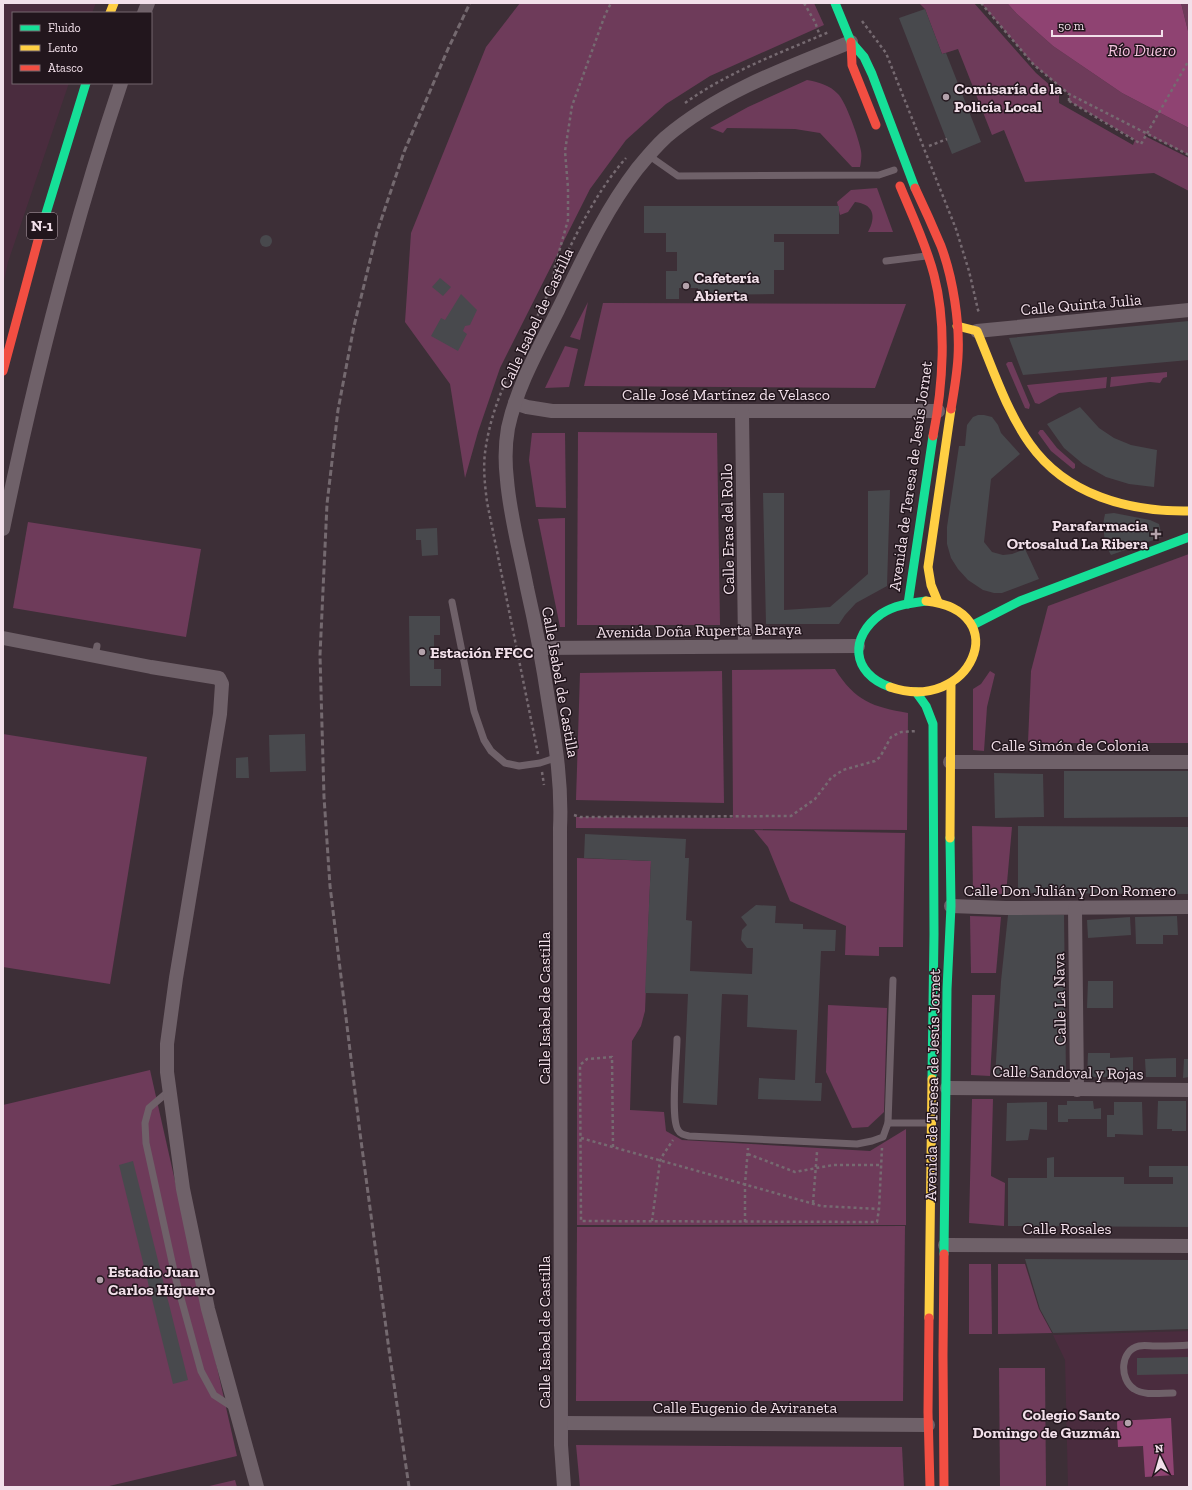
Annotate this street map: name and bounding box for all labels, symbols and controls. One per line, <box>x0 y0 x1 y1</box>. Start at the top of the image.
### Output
legend <box>12 12 152 84</box>
scale bar <box>1052 12 1162 38</box>
text: 50 m <box>1058 19 1085 33</box>
text: Fluido <box>48 21 81 35</box>
water label: Río Duero <box>1108 40 1176 60</box>
text: Lento <box>48 41 78 55</box>
text: Atasco <box>48 61 83 75</box>
place label: Comisaría de la Policía Local <box>954 79 1062 116</box>
marker: Comisaría de la Policía Local <box>941 92 951 102</box>
road number: N-1 <box>27 213 57 239</box>
street label: Calle Isabel de Castilla <box>495 245 578 392</box>
place label: Cafetería Abierta <box>694 268 760 305</box>
marker: Cafetería Abierta <box>681 281 691 291</box>
street label: Calle Quinta Julia <box>1020 290 1143 319</box>
street label: Avenida de Teresa de Jesús Jornet <box>885 360 936 592</box>
street label: Calle José Martínez de Velasco <box>622 385 830 404</box>
street label: Calle Eras del Rollo <box>717 463 738 595</box>
place label: Parafarmacia Ortosalud La Ribera <box>1007 516 1148 553</box>
marker: Parafarmacia Ortosalud La Ribera <box>1151 529 1161 539</box>
street label: Calle Isabel de Castilla <box>538 605 583 759</box>
street label: Avenida Doña Ruperta Baraya <box>596 619 802 642</box>
place label: Estación FFCC <box>430 643 533 662</box>
marker: Estación FFCC <box>417 647 427 657</box>
street label: Calle Simón de Colonia <box>991 736 1149 755</box>
street label: Calle Don Julián y Don Romero <box>964 881 1176 900</box>
street label: Calle Isabel de Castilla <box>535 931 554 1085</box>
street label: Calle La Nava <box>1049 952 1070 1045</box>
street label: Avenida de Teresa de Jesús Jornet <box>921 969 944 1201</box>
street label: Calle Sandoval y Rojas <box>992 1062 1144 1083</box>
street label: Calle Rosales <box>1022 1219 1112 1238</box>
street label: Calle Isabel de Castilla <box>535 1255 554 1409</box>
place label: Estadio Juan Carlos Higuero <box>108 1262 216 1299</box>
marker: Estadio Juan Carlos Higuero <box>95 1275 105 1285</box>
street label: Calle Eugenio de Aviraneta <box>653 1398 837 1417</box>
place label: Colegio Santo Domingo de Guzmán <box>972 1405 1121 1442</box>
marker: Colegio Santo Domingo de Guzmán <box>1123 1418 1133 1428</box>
north arrow <box>1140 1438 1180 1478</box>
text: N <box>1154 1442 1165 1455</box>

